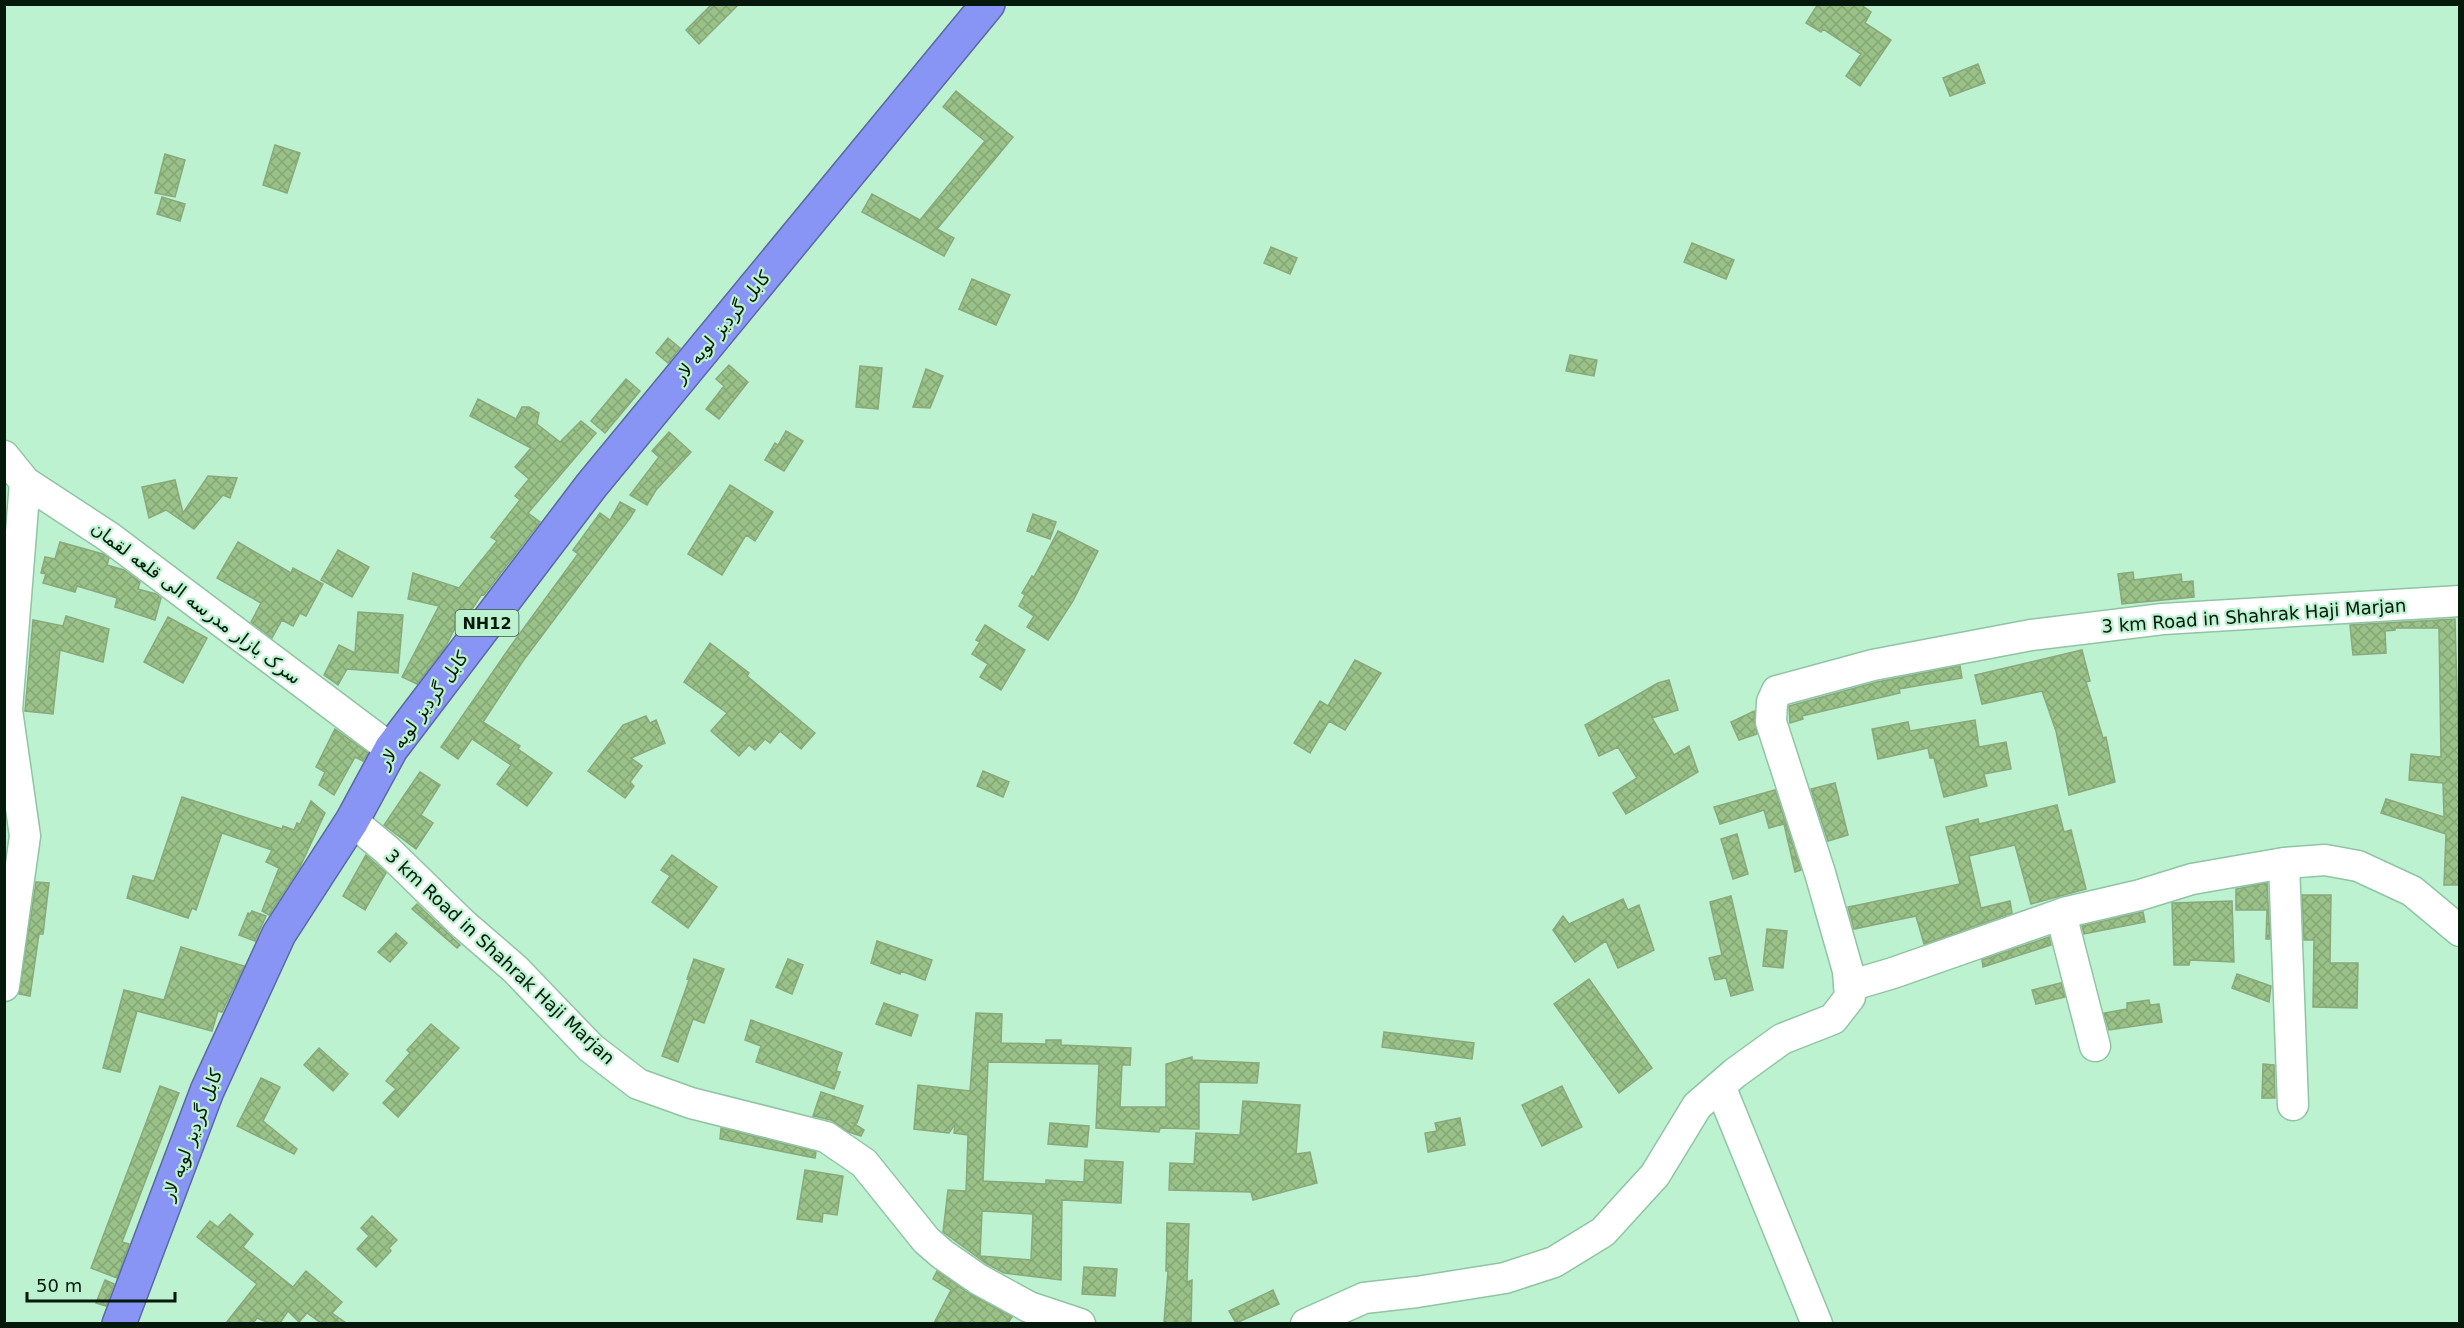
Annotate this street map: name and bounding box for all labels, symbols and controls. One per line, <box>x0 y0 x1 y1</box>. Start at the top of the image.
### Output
street label: کابل گردیز لویه لار <box>668 266 776 388</box>
street label: سرک بازار مدرسه الی قلعه لقمان <box>87 517 305 689</box>
street label: 3 km Road in Shahrak Haji Marjan <box>2101 594 2407 637</box>
road number: NH12 <box>456 610 518 636</box>
street label: کابل گردیز لویه لار <box>372 647 473 774</box>
street label: 3 km Road in Shahrak Haji Marjan <box>381 845 619 1068</box>
street label: کابل گردیز لویه لار <box>156 1065 227 1205</box>
scale bar <box>27 1265 176 1303</box>
text: 50 m <box>36 1275 82 1296</box>

